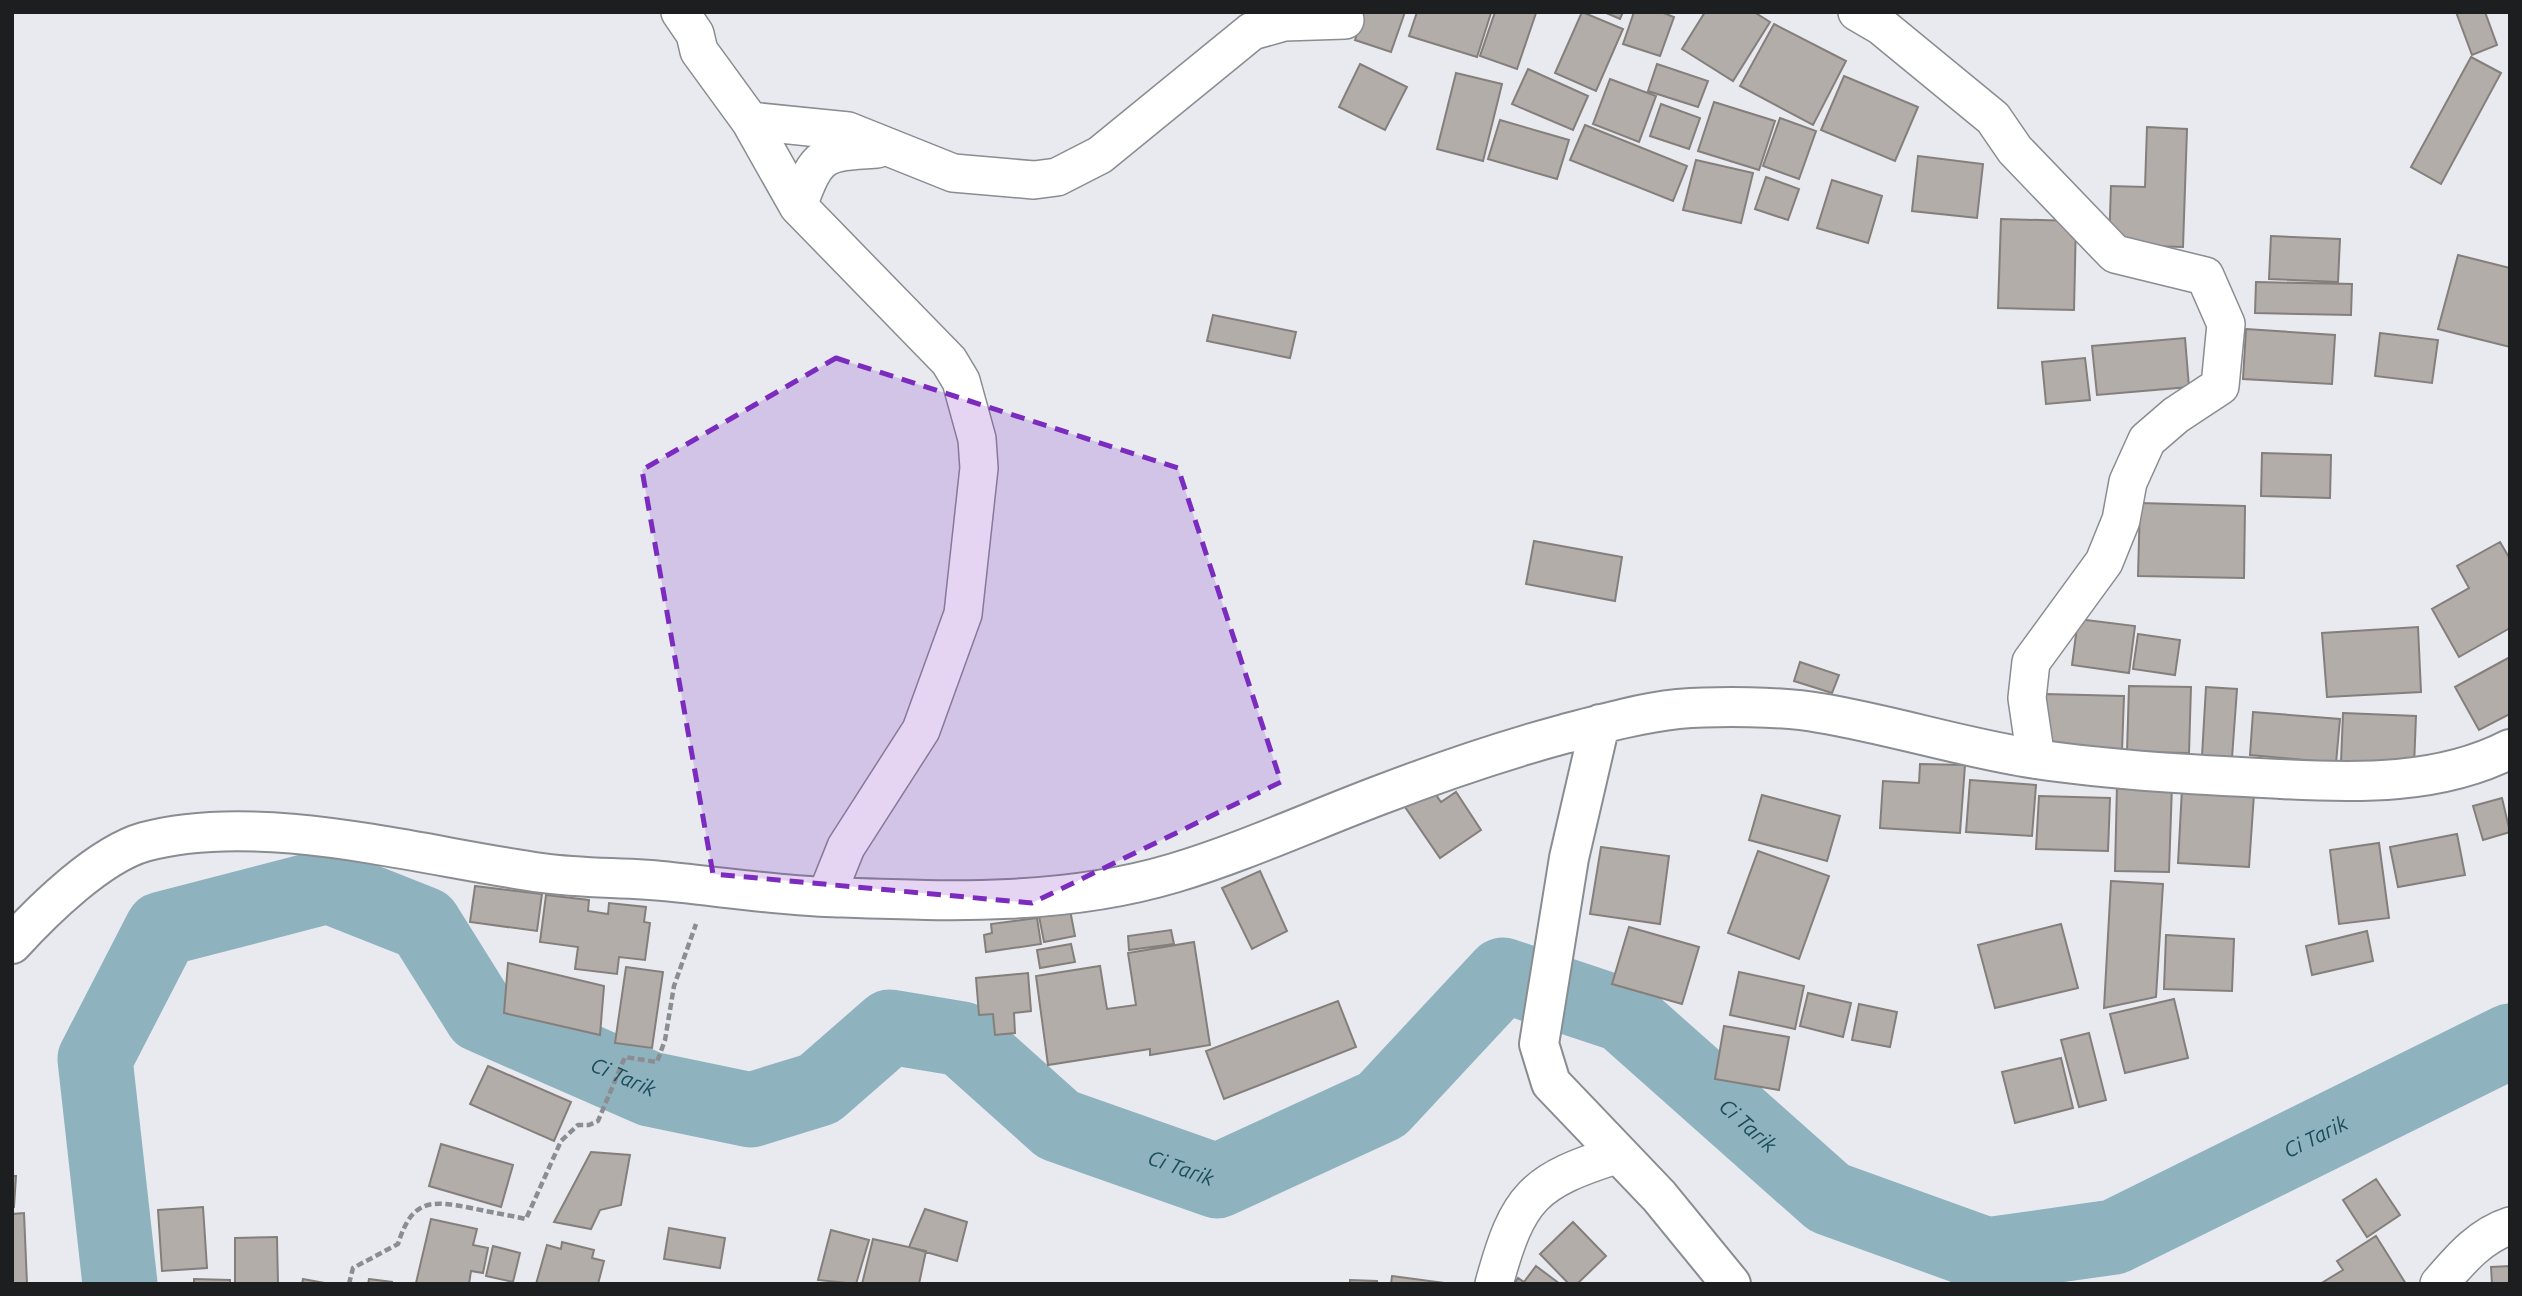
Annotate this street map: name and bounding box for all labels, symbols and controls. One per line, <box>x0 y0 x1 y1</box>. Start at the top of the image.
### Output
water label: Ci Tarik <box>587 1052 660 1101</box>
water label: Ci Tarik <box>1715 1093 1782 1157</box>
water label: Ci Tarik <box>2279 1110 2352 1162</box>
water label: Ci Tarik <box>1145 1145 1218 1190</box>

